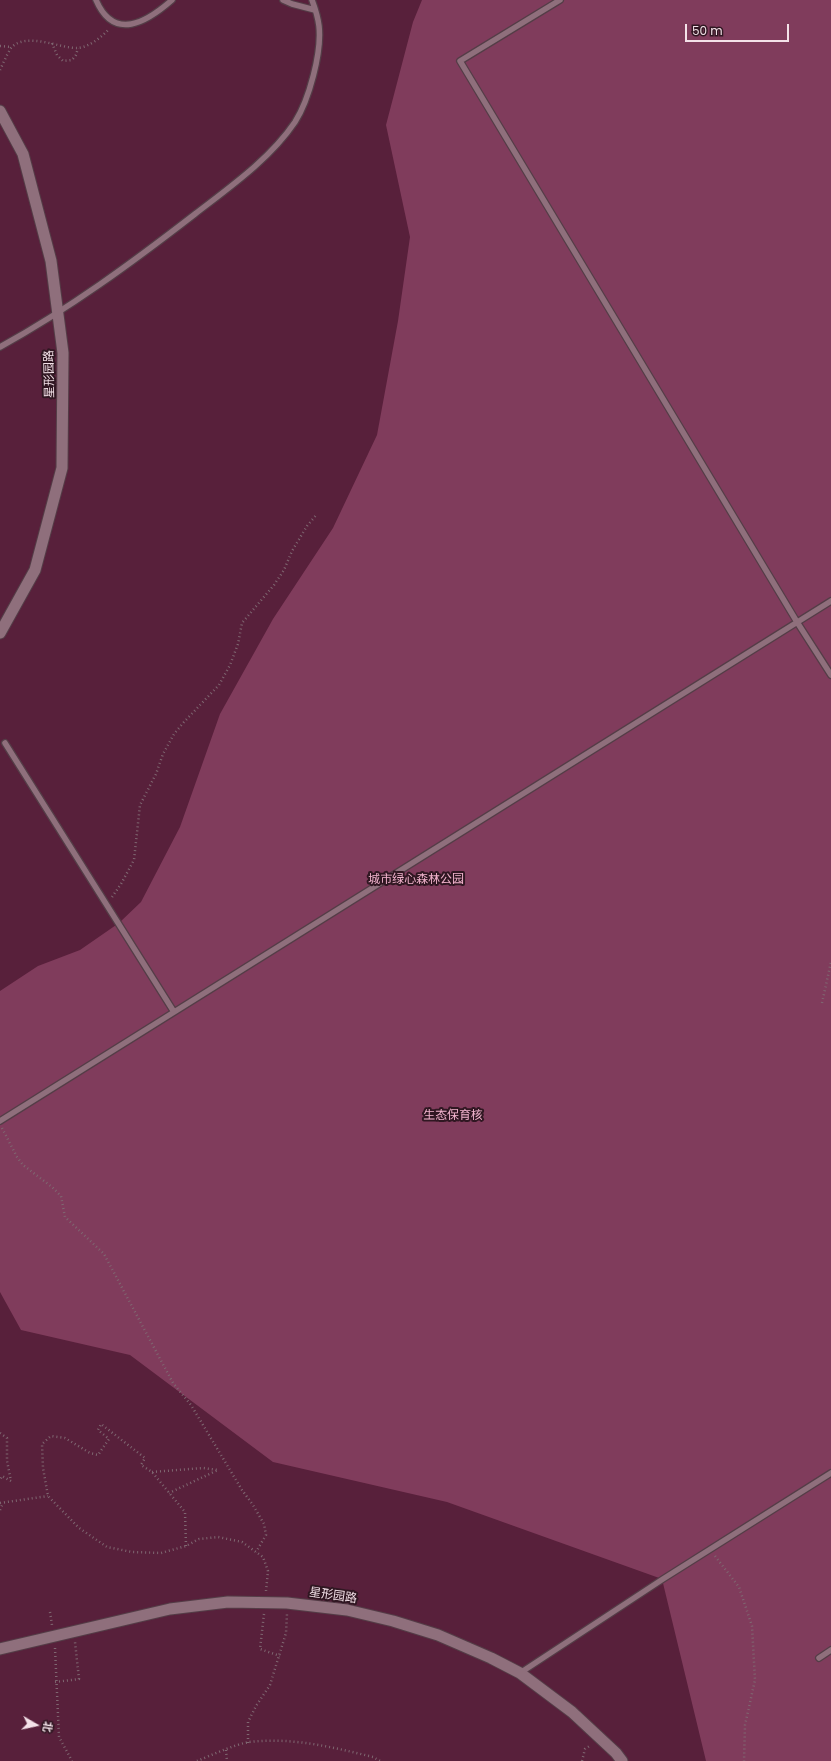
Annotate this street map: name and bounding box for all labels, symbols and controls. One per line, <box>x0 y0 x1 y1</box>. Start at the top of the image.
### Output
scale bar <box>687 16 791 42</box>
text: 50 m <box>692 22 723 39</box>
street label: 星形园路 <box>42 350 58 398</box>
park label: 城市绿心森林公园 <box>368 873 464 887</box>
park label: 生态保育核 <box>423 1109 483 1123</box>
street label: 星形园路 <box>308 1586 358 1606</box>
north arrow <box>16 1705 56 1745</box>
text: 北 <box>39 1720 57 1734</box>

